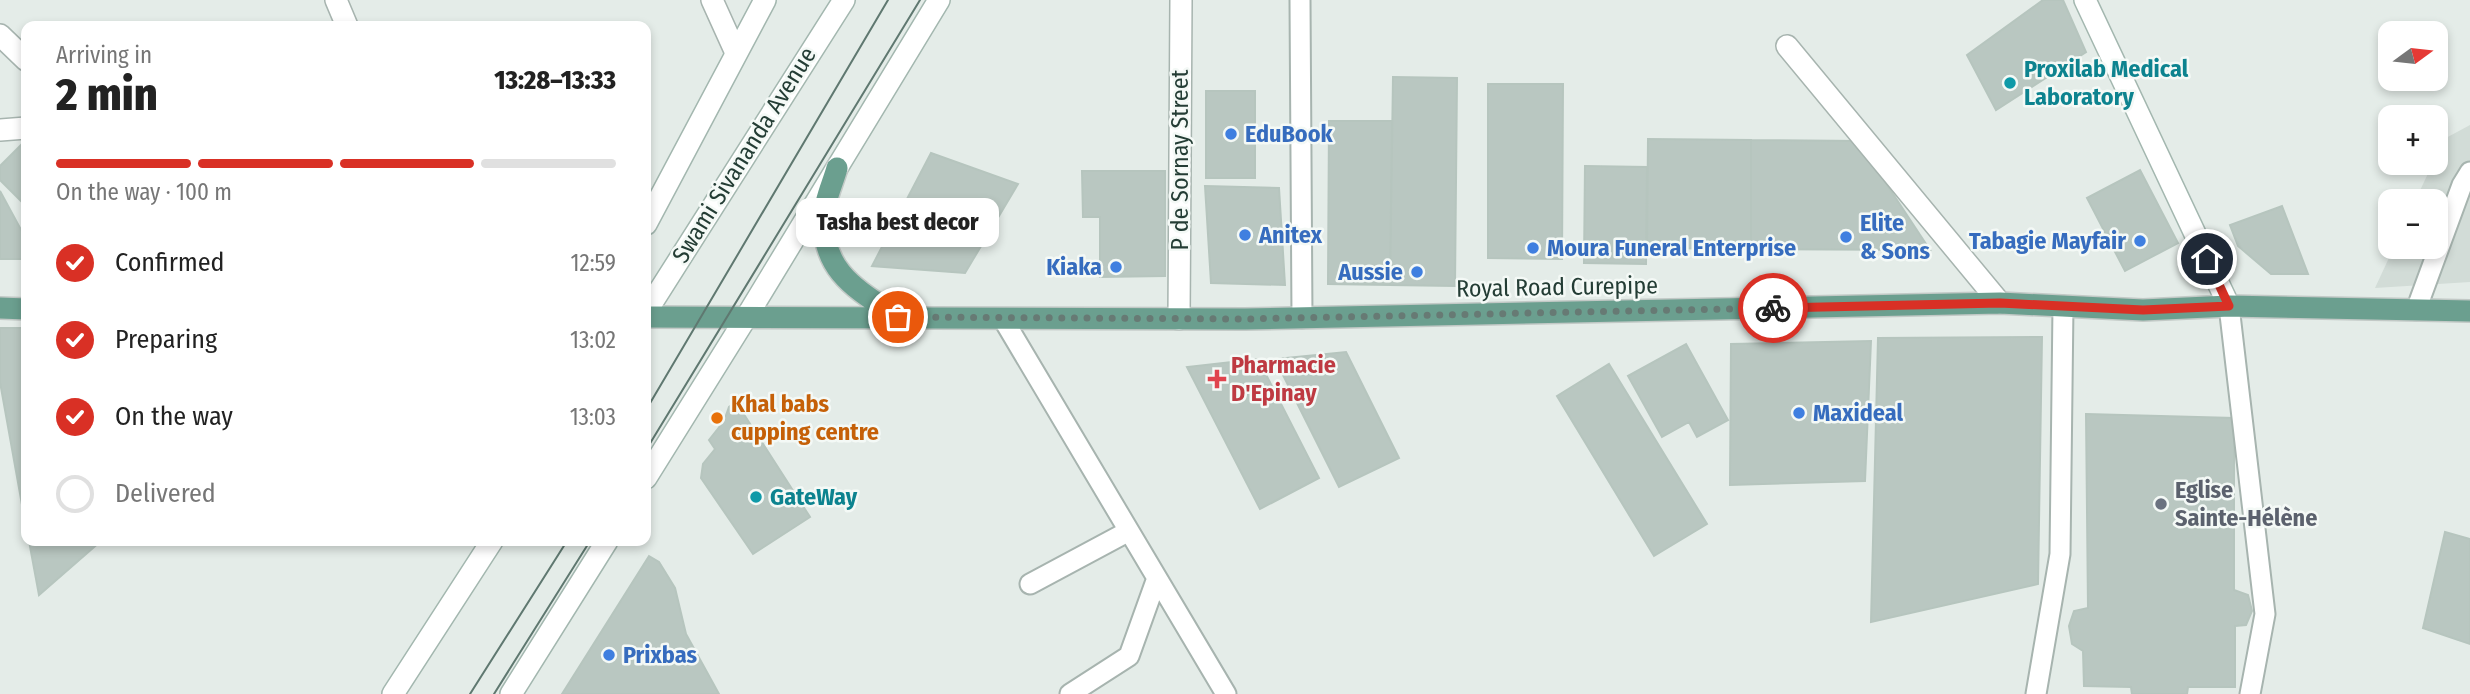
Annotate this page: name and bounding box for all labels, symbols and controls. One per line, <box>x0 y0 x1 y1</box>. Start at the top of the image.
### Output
north arrow <box>2378 21 2448 91</box>
map controls <box>2378 21 2448 259</box>
text: Arriving in <box>56 41 152 69</box>
street label: Swami Sivananda Avenue <box>666 42 822 268</box>
place label: Proxilab Medical Laboratory <box>2024 55 2189 111</box>
text: 13:28–13:33 <box>494 65 616 96</box>
text: 2 min <box>56 67 158 122</box>
street label: P de Sornay Street <box>1166 69 1194 250</box>
marker: Proxilab Medical Laboratory <box>2002 75 2018 91</box>
button: + <box>2378 105 2448 175</box>
place label: EduBook <box>1245 120 1333 148</box>
marker: EduBook <box>1223 126 1239 142</box>
text: On the way · 100 m <box>56 178 232 206</box>
button: − <box>2378 189 2448 259</box>
callout: Tasha best decor <box>796 198 1000 247</box>
text: Tasha best decor <box>817 208 978 236</box>
place label: Elite & Sons <box>1860 209 1930 265</box>
place label: Anitex <box>1258 221 1323 249</box>
marker: Anitex <box>1237 227 1253 243</box>
place label: Tabagie Mayfair <box>1969 227 2126 255</box>
marker: Elite & Sons <box>1838 229 1854 245</box>
pin <box>2177 229 2237 289</box>
marker: Tabagie Mayfair <box>2132 233 2148 249</box>
place label: Moura Funeral Enterprise <box>1547 234 1796 262</box>
marker: Moura Funeral Enterprise <box>1525 240 1541 256</box>
icon: home <box>2188 240 2226 278</box>
icon: check <box>56 244 94 282</box>
text: Confirmed <box>115 247 225 278</box>
text: 12:59 <box>571 249 616 277</box>
place label: Kiaka <box>1046 253 1102 281</box>
place label: Aussie <box>1337 258 1403 286</box>
marker: Kiaka <box>1108 259 1124 275</box>
marker: Aussie <box>1409 264 1425 280</box>
street label: Royal Road Curepipe <box>1456 271 1658 303</box>
courier <box>1738 273 1808 343</box>
pin <box>868 287 928 347</box>
icon: bike <box>1754 289 1792 327</box>
icon: bag <box>879 298 917 336</box>
icon: check <box>56 321 94 359</box>
text: Preparing <box>115 324 217 355</box>
text: 13:02 <box>570 326 616 354</box>
place label: Pharmacie D'Epinay <box>1231 351 1336 407</box>
marker: Pharmacie D'Epinay <box>1209 371 1225 387</box>
place label: Khal babs cupping centre <box>731 390 879 446</box>
icon: check <box>56 398 94 436</box>
place label: Maxideal <box>1813 399 1903 427</box>
text: On the way <box>115 401 233 432</box>
text: 13:03 <box>570 403 616 431</box>
marker: Maxideal <box>1791 405 1807 421</box>
marker: Khal babs cupping centre <box>709 410 725 426</box>
place label: Eglise Sainte-Hélène <box>2175 476 2317 532</box>
text: Delivered <box>115 478 216 509</box>
place label: GateWay <box>770 483 858 511</box>
marker: GateWay <box>748 489 764 505</box>
marker: Eglise Sainte-Hélène <box>2153 496 2169 512</box>
place label: Prixbas <box>623 641 697 669</box>
marker: Prixbas <box>601 647 617 663</box>

